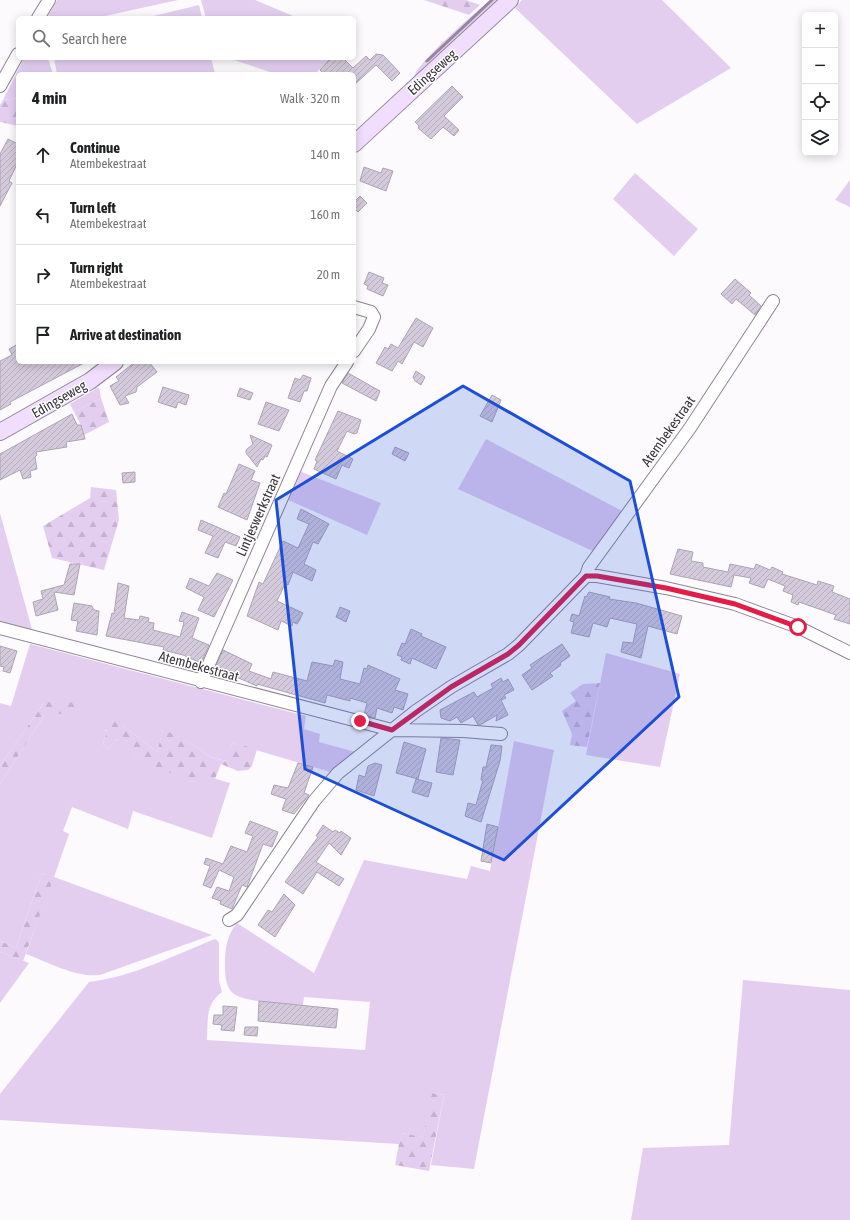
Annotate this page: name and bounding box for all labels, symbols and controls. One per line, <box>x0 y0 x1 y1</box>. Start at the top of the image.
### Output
map controls <box>802 12 838 156</box>
button: + <box>802 12 838 48</box>
search box <box>16 16 356 60</box>
icon: search <box>30 27 52 49</box>
text: Search here <box>62 30 127 47</box>
street label: Edingseweg <box>404 46 460 98</box>
button: − <box>802 48 838 84</box>
button: locate <box>802 84 838 120</box>
text: 4 min <box>32 88 67 108</box>
text: Walk · 320 m <box>280 91 340 106</box>
button: layers <box>802 120 838 156</box>
text: Continue <box>70 139 120 156</box>
icon: ahead <box>32 144 54 166</box>
text: 140 m <box>311 147 340 162</box>
text: Atembekestraat <box>70 156 146 171</box>
text: Turn left <box>70 199 116 216</box>
icon: left <box>32 204 54 226</box>
text: 160 m <box>311 207 340 222</box>
text: Atembekestraat <box>70 216 146 231</box>
text: Turn right <box>70 259 123 276</box>
icon: right <box>32 264 54 286</box>
text: 20 m <box>317 267 340 282</box>
text: Atembekestraat <box>70 276 146 291</box>
icon: arrive <box>32 324 54 346</box>
text: Arrive at destination <box>70 326 181 343</box>
street label: Edingseweg <box>29 377 89 421</box>
street label: Atembekestraat <box>638 393 698 469</box>
street label: Lintjeswerkstraat <box>233 471 283 559</box>
route start <box>789 618 807 636</box>
street label: Atembekestraat <box>157 648 241 684</box>
route end <box>351 712 369 730</box>

